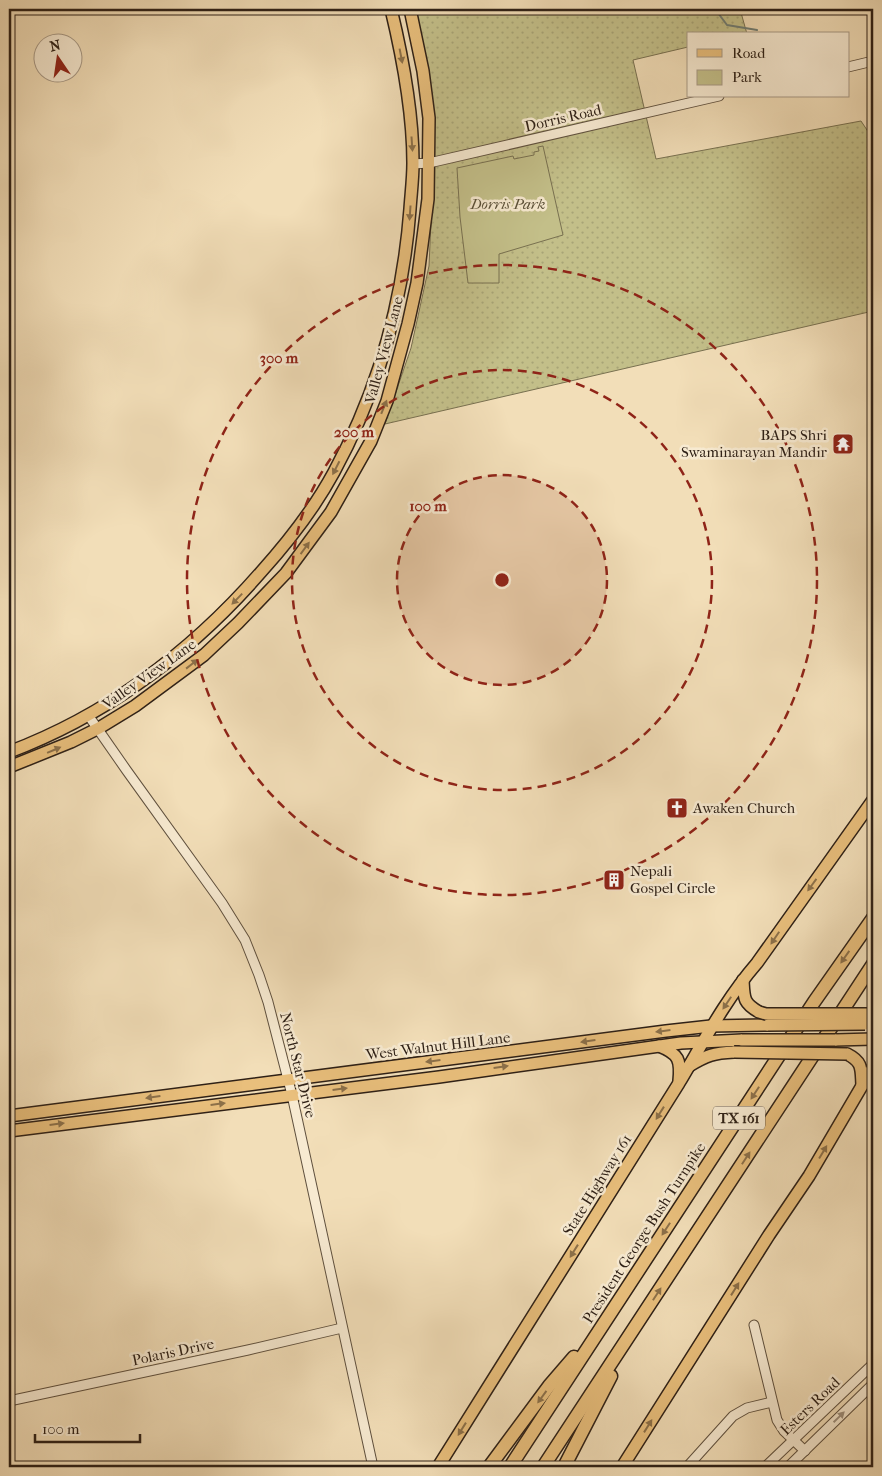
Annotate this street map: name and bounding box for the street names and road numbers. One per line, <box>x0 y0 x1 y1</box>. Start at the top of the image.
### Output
street label: Dorris Road <box>523 100 604 136</box>
street label: Valley View Lane <box>361 294 407 406</box>
street label: Valley View Lane <box>98 635 200 714</box>
street label: North Star Drive <box>276 1010 320 1120</box>
street label: West Walnut Hill Lane <box>364 1028 512 1064</box>
road number: TX 161 <box>713 1106 765 1130</box>
street label: State Highway 161 <box>559 1131 635 1239</box>
street label: President George Bush Turnpike <box>579 1139 710 1327</box>
street label: Polaris Drive <box>130 1334 216 1369</box>
street label: Esters Road <box>776 1373 844 1439</box>

